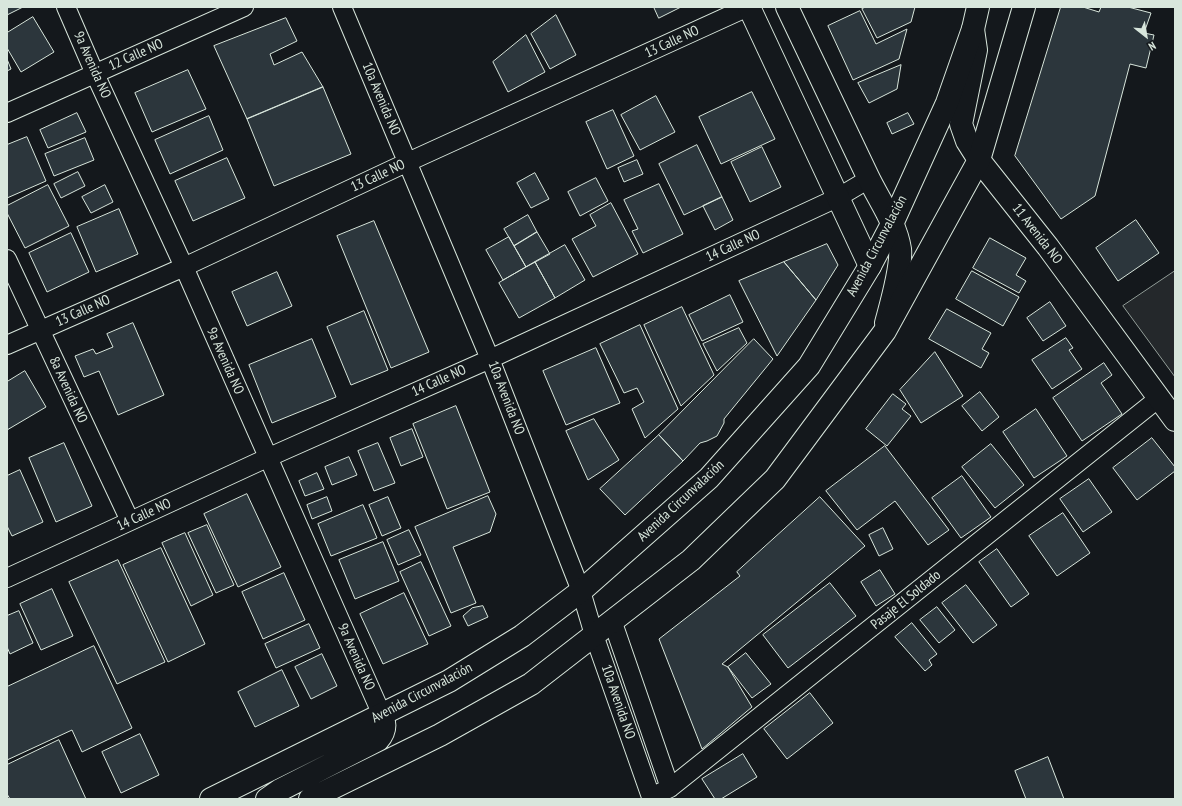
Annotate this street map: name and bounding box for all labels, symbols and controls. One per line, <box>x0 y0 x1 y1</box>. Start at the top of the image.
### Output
north arrow <box>1126 16 1166 56</box>
street label: 13 Calle NO <box>642 22 702 62</box>
street label: 9a Avenida NO <box>70 29 114 101</box>
street label: 12 Calle NO <box>106 36 166 74</box>
text: N <box>1146 39 1158 54</box>
street label: 10a Avenida NO <box>358 60 404 138</box>
street label: 13 Calle NO <box>348 156 408 196</box>
street label: Avenida Circunvalación <box>843 193 911 299</box>
street label: 11 Avenida NO <box>1008 200 1066 268</box>
street label: 14 Calle NO <box>703 226 763 266</box>
street label: 13 Calle NO <box>53 292 113 330</box>
street label: 9a Avenida NO <box>203 325 247 397</box>
street label: 8a Avenida NO <box>45 354 91 426</box>
street label: 10a Avenida NO <box>484 359 528 437</box>
street label: 14 Calle NO <box>409 362 469 400</box>
street label: Avenida Circunvalación <box>634 457 728 545</box>
street label: 14 Calle NO <box>114 495 174 535</box>
street label: Pasaje El Soldado <box>868 567 944 633</box>
street label: 9a Avenida NO <box>334 621 378 693</box>
street label: Avenida Circunvalación <box>369 659 475 727</box>
street label: 10a Avenida NO <box>597 663 639 741</box>

